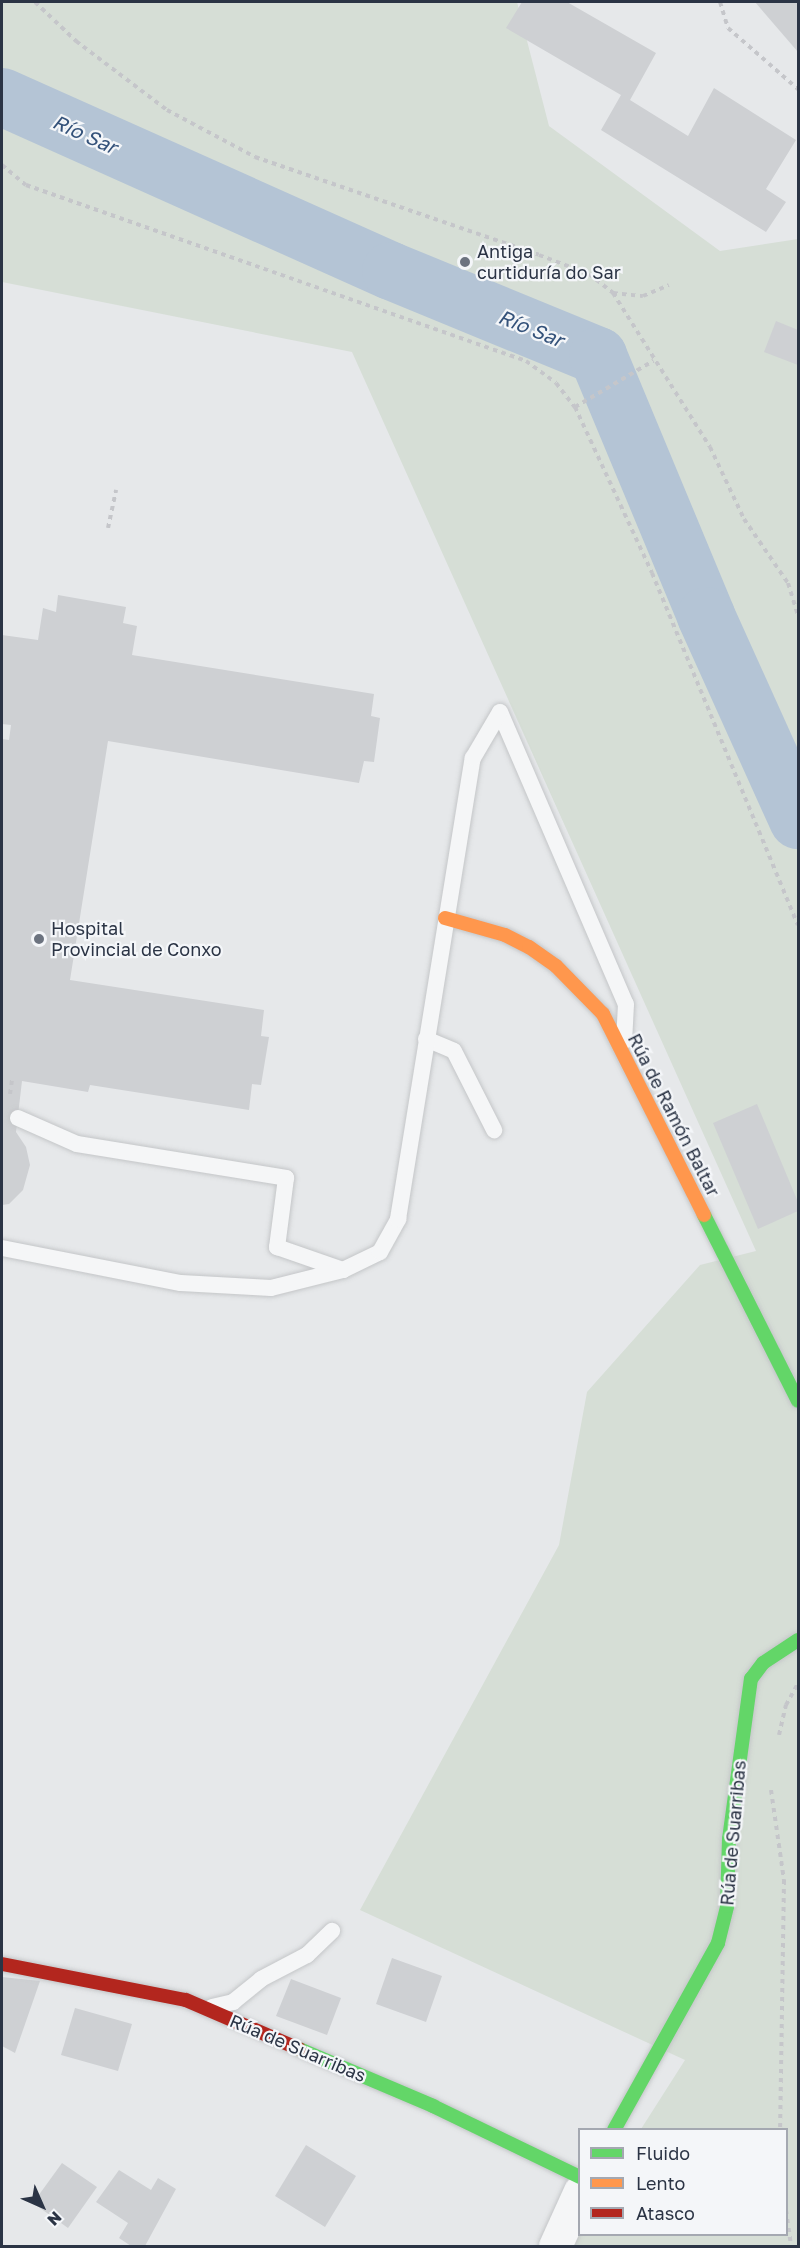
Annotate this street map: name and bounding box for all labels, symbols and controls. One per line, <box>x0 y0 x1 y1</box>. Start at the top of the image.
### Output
water label: Río Sar <box>49 109 121 159</box>
place label: Antiga curtiduría do Sar <box>477 241 621 284</box>
marker: Antiga curtiduría do Sar <box>458 255 472 269</box>
water label: Río Sar <box>495 304 567 352</box>
place label: Hospital Provincial de Conxo <box>51 918 222 960</box>
marker: Hospital Provincial de Conxo <box>32 932 46 946</box>
street label: Rúa de Ramón Baltar <box>624 1030 724 1200</box>
street label: Rúa de Suarribas <box>716 1759 750 1907</box>
street label: Rúa de Suarribas <box>227 2010 369 2086</box>
legend <box>578 2128 788 2236</box>
text: Fluido <box>636 2142 690 2164</box>
text: Lento <box>636 2172 685 2194</box>
north arrow <box>12 2176 72 2236</box>
text: Atasco <box>636 2202 695 2224</box>
text: N <box>43 2207 66 2230</box>

